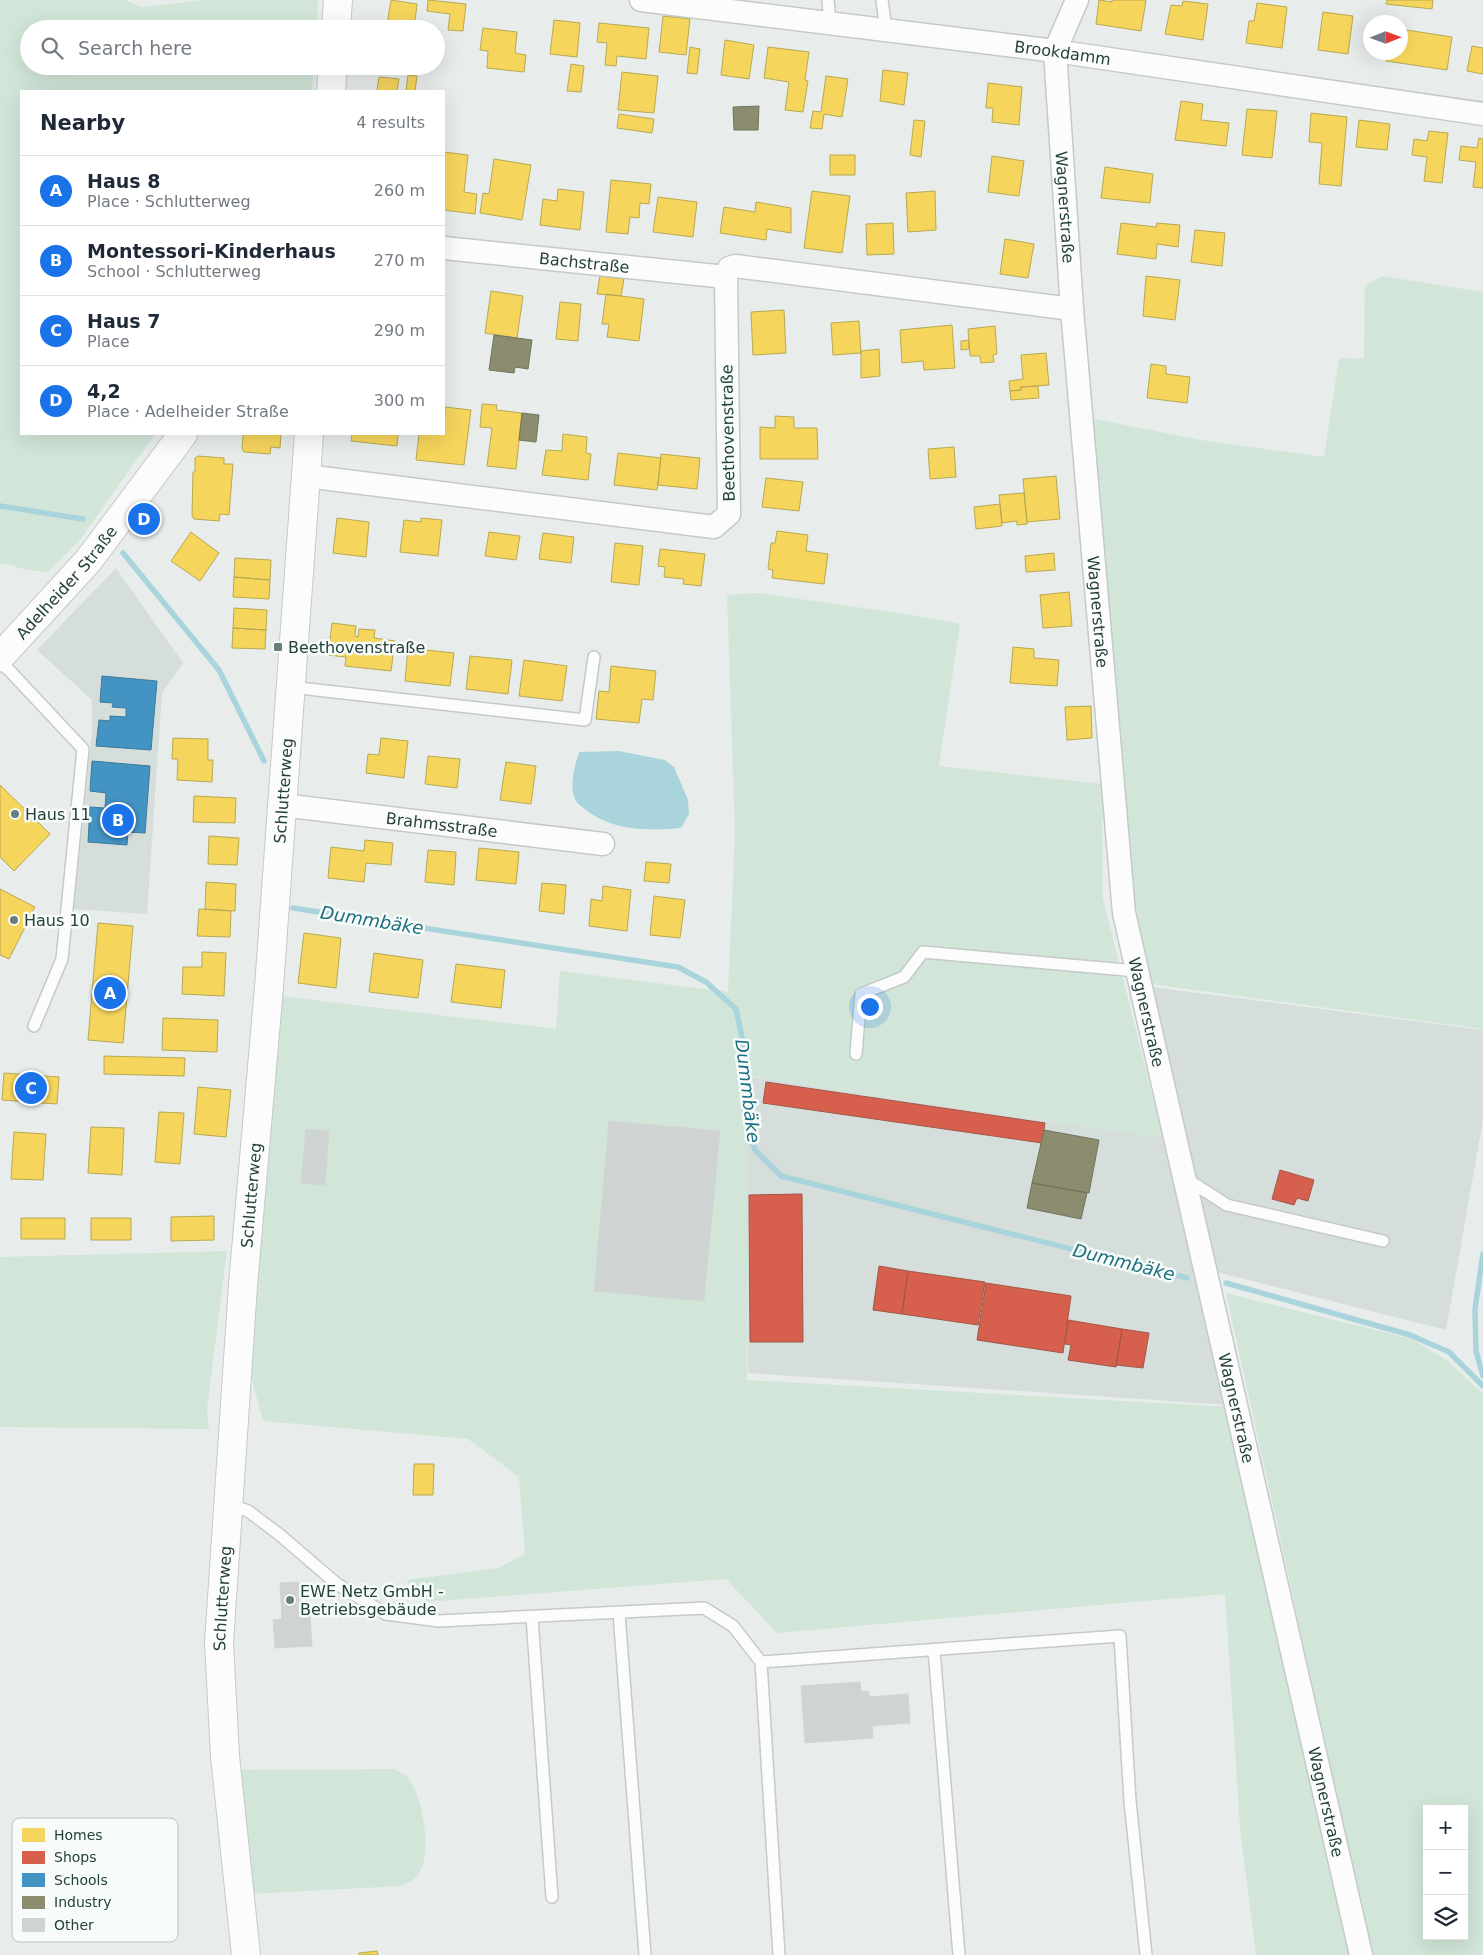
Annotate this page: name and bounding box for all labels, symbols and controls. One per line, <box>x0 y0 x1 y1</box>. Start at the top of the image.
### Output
north arrow <box>1363 15 1408 60</box>
search box <box>20 20 445 75</box>
icon: search <box>38 34 66 62</box>
text: Search here <box>78 37 192 59</box>
street label: Brookdamm <box>1013 37 1112 69</box>
text: Nearby <box>40 111 125 135</box>
text: 4 results <box>356 113 425 132</box>
street label: Wagnerstraße <box>1052 150 1078 264</box>
text: Haus 8 <box>87 170 160 192</box>
text: A <box>50 181 62 200</box>
text: 260 m <box>374 181 425 200</box>
text: Place · Schlutterweg <box>87 192 251 211</box>
text: Montessori-Kinderhaus <box>87 240 336 262</box>
street label: Bachstraße <box>538 248 630 277</box>
text: B <box>50 251 62 270</box>
text: 270 m <box>374 251 425 270</box>
text: School · Schlutterweg <box>87 262 261 281</box>
text: Haus 7 <box>87 310 160 332</box>
text: C <box>50 321 62 340</box>
text: 290 m <box>374 321 425 340</box>
text: Place <box>87 332 130 351</box>
street label: Beethovenstraße <box>717 364 739 502</box>
text: 4,2 <box>87 380 121 402</box>
text: D <box>49 391 63 410</box>
text: 300 m <box>374 391 425 410</box>
text: Place · Adelheider Straße <box>87 402 289 421</box>
pin: D <box>128 500 160 538</box>
street label: Adelheider Straße <box>12 522 121 643</box>
street label: Wagnerstraße <box>1084 555 1112 669</box>
place label: Beethovenstraße <box>288 638 425 657</box>
marker: Beethovenstraße <box>272 641 284 653</box>
street label: Schlutterweg <box>270 737 296 844</box>
pin: B <box>102 801 134 839</box>
place label: Haus 11 <box>25 805 91 824</box>
marker: Haus 11 <box>9 808 21 820</box>
street label: Brahmsstraße <box>385 808 499 841</box>
water label: Dummbäke <box>319 901 425 939</box>
place label: Haus 10 <box>24 911 90 930</box>
marker: Haus 10 <box>8 914 20 926</box>
street label: Wagnerstraße <box>1125 955 1168 1069</box>
pin: A <box>94 974 126 1012</box>
your location <box>857 994 883 1020</box>
water label: Dummbäke <box>731 1038 765 1144</box>
pin: C <box>15 1069 47 1107</box>
street label: Schlutterweg <box>237 1142 265 1249</box>
water label: Dummbäke <box>1071 1239 1177 1285</box>
street label: Wagnerstraße <box>1215 1351 1258 1465</box>
street label: Schlutterweg <box>209 1545 235 1652</box>
place label: EWE Netz GmbH - Betriebsgebäude <box>300 1582 444 1619</box>
marker: EWE Netz GmbH - Betriebsgebäude <box>284 1594 296 1606</box>
street label: Wagnerstraße <box>1304 1745 1348 1859</box>
map controls <box>1423 1805 1468 1940</box>
button: + <box>1423 1805 1468 1850</box>
legend <box>12 1818 178 1942</box>
text: Homes <box>54 1827 103 1843</box>
text: Shops <box>54 1849 97 1865</box>
button: − <box>1423 1850 1468 1895</box>
text: Schools <box>54 1872 108 1888</box>
text: Industry <box>54 1894 112 1910</box>
button: layers <box>1423 1895 1468 1940</box>
text: Other <box>54 1917 94 1933</box>

